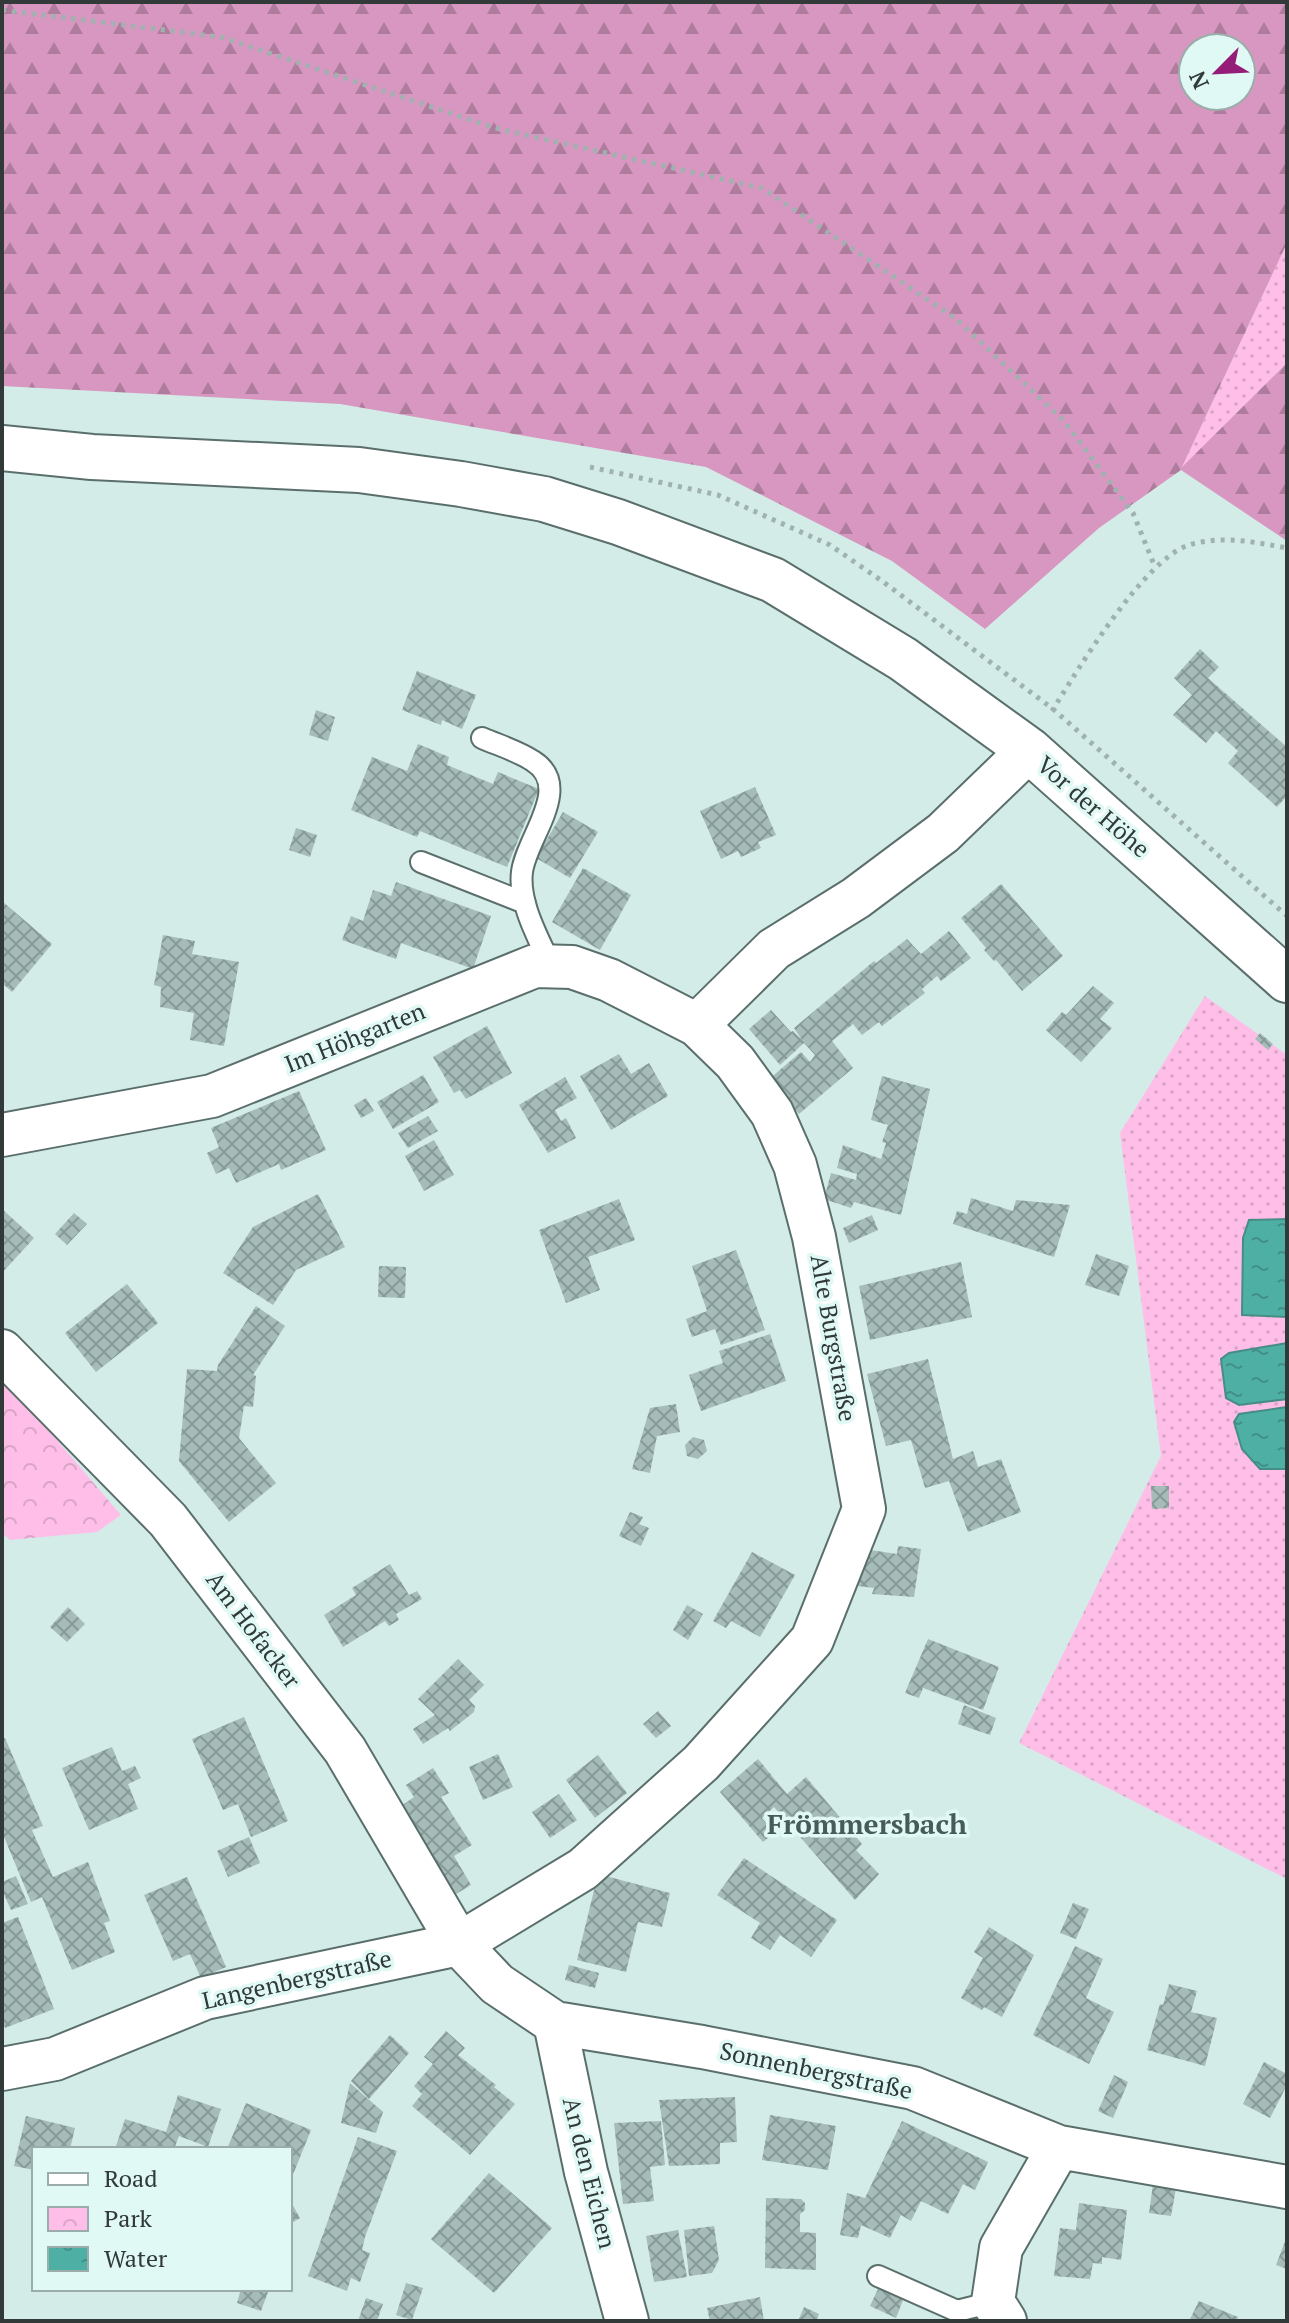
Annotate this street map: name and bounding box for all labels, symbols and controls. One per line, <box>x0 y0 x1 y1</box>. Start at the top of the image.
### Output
north arrow <box>1177 32 1257 112</box>
text: N <box>1182 67 1215 94</box>
street label: Vor der Höhe <box>1030 748 1157 864</box>
street label: Im Höhgarten <box>280 994 430 1080</box>
street label: Alte Burgstraße <box>804 1252 864 1424</box>
street label: Am Hofacker <box>199 1564 309 1695</box>
district label: Frömmersbach <box>767 1805 967 1842</box>
street label: Langenbergstraße <box>199 1942 395 2016</box>
street label: Sonnenbergstraße <box>717 2034 915 2106</box>
street label: An den Eichen <box>556 2094 624 2252</box>
legend <box>32 2147 292 2291</box>
text: Road <box>104 2162 158 2194</box>
text: Park <box>104 2202 153 2234</box>
text: Water <box>104 2242 168 2274</box>

